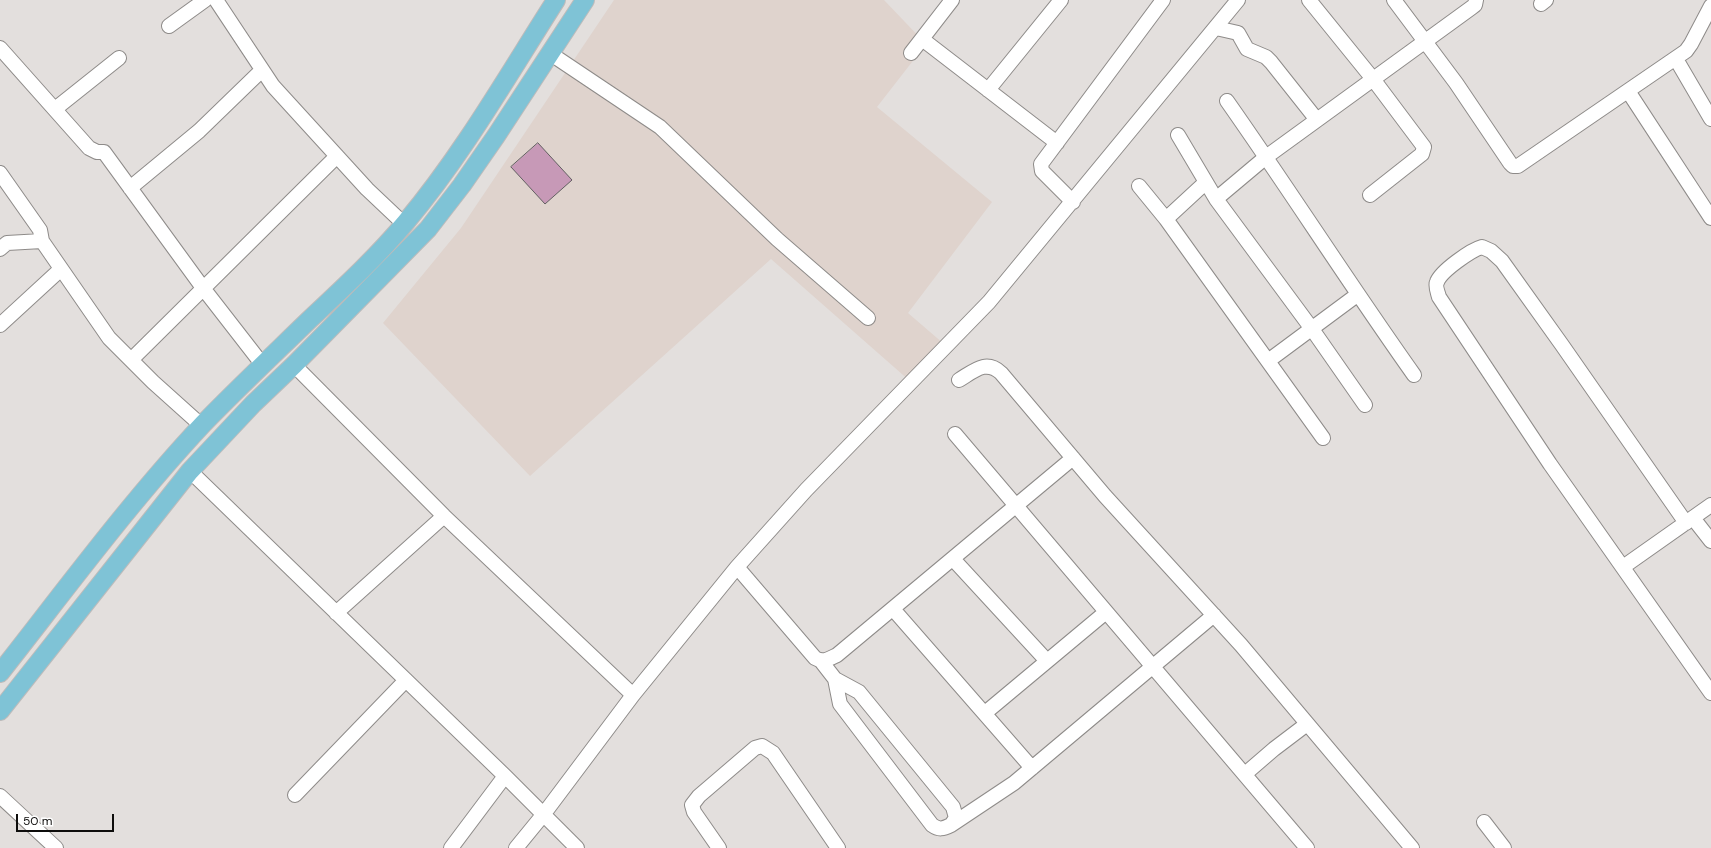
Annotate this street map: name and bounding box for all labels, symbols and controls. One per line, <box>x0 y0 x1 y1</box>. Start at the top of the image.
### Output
scale bar <box>18 806 116 832</box>
text: 50 m <box>23 813 52 829</box>

